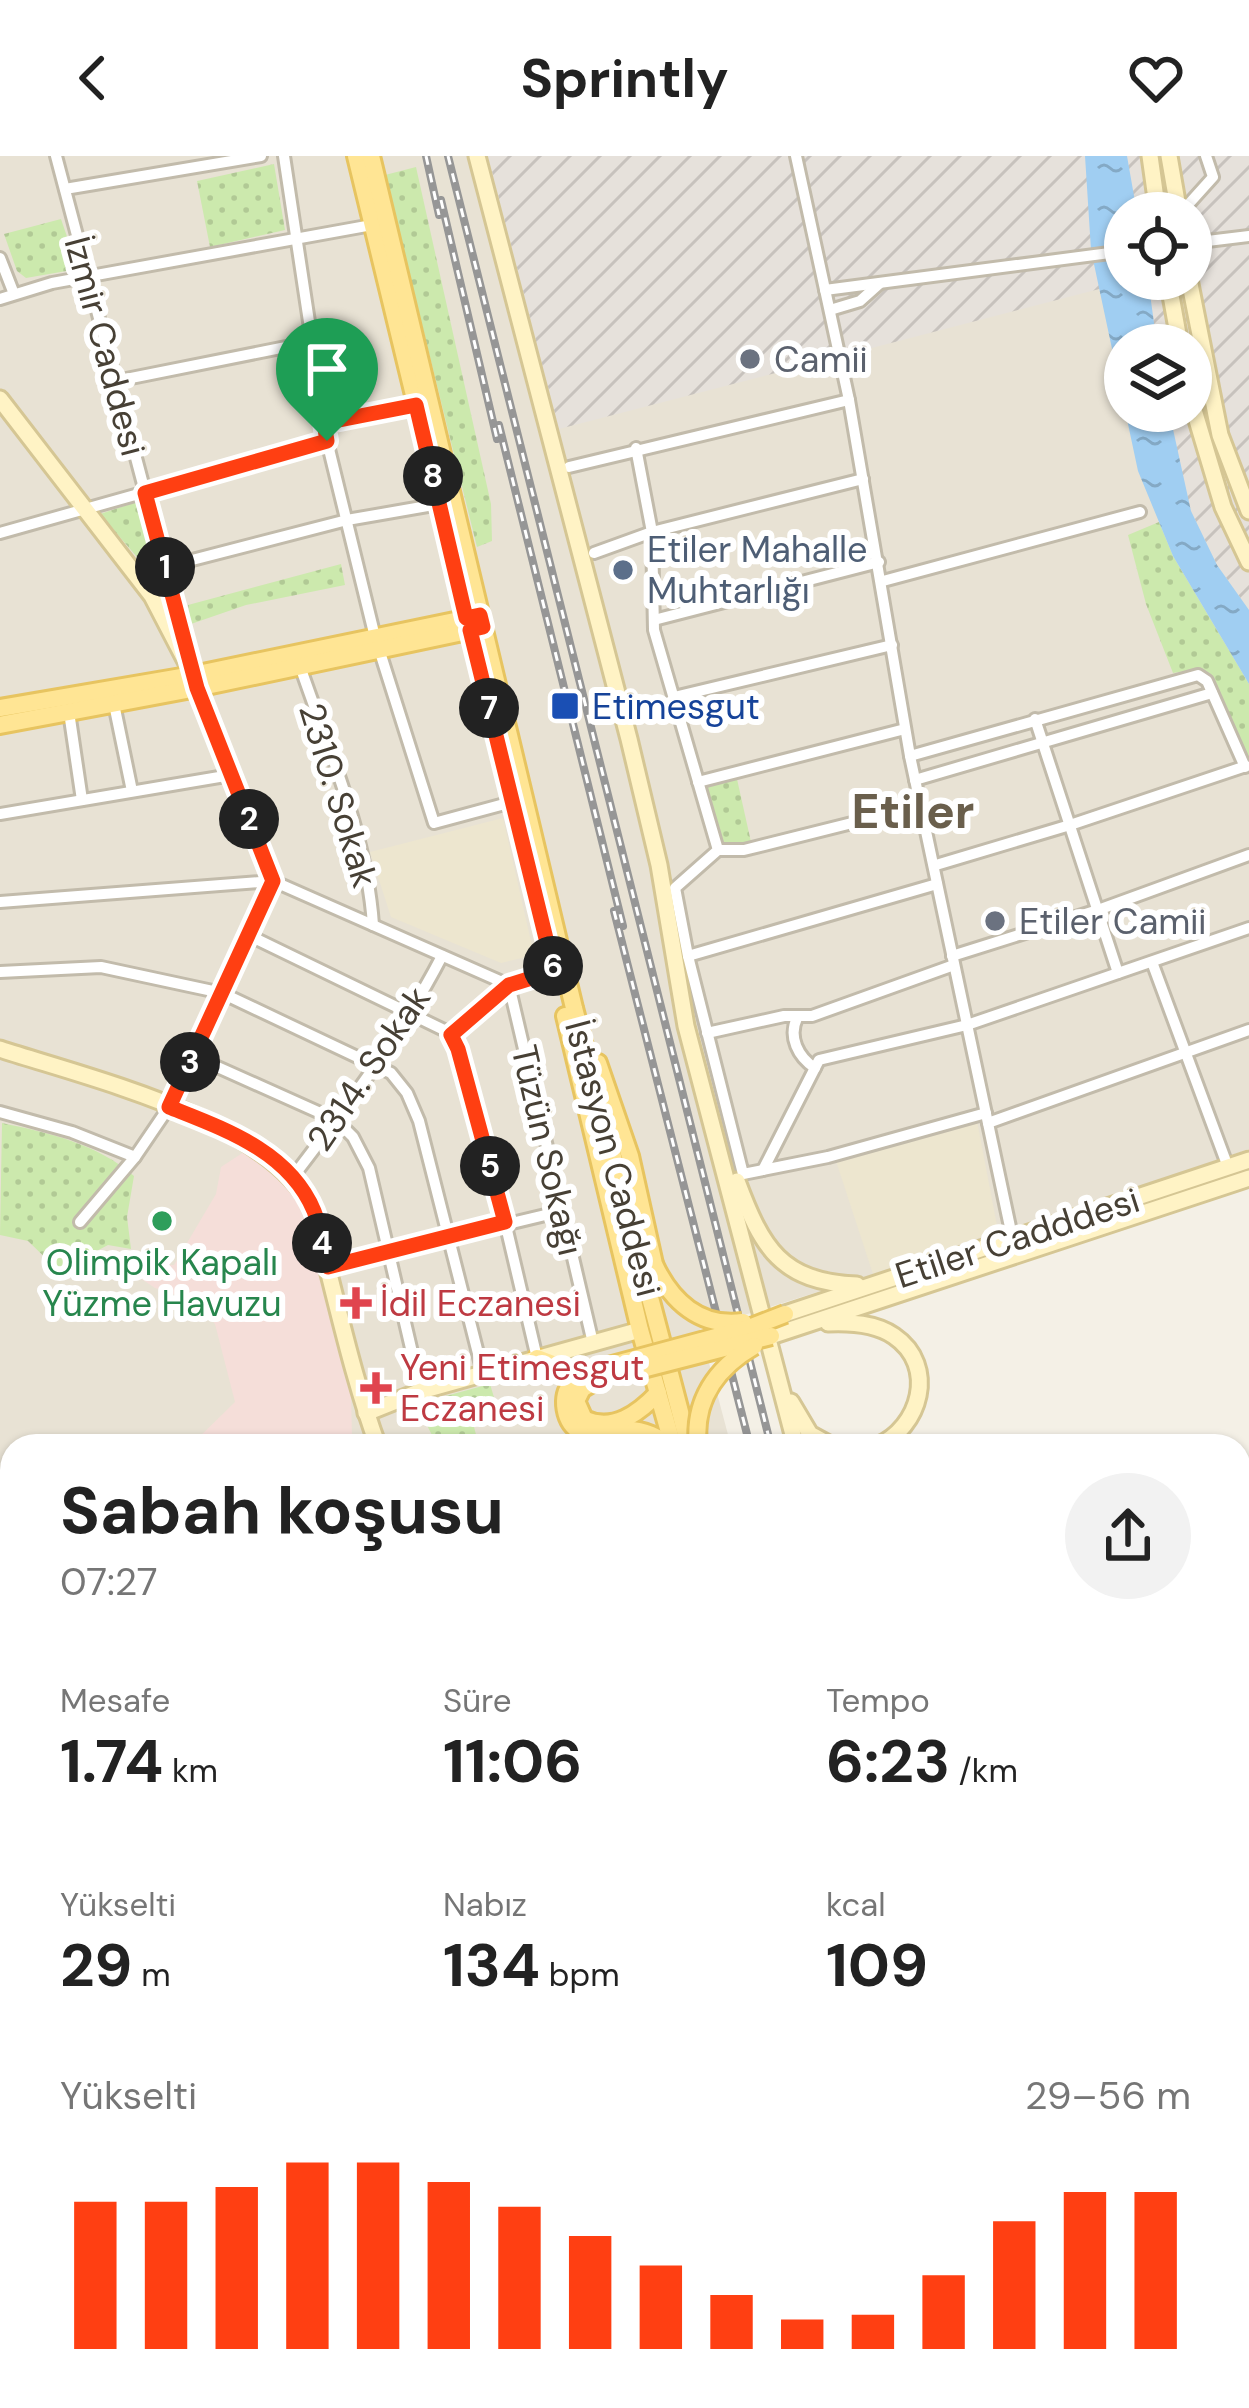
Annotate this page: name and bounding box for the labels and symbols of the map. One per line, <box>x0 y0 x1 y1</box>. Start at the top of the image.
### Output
street label: İzmir Caddesi <box>54 231 157 461</box>
pin <box>276 318 378 441</box>
place label: Camii <box>774 336 868 383</box>
marker: Camii <box>737 346 763 372</box>
pin: 8 <box>403 446 463 506</box>
place label: Etiler Mahalle Muhtarlığı <box>647 526 868 614</box>
pin: 1 <box>135 537 195 597</box>
marker: Etiler Mahalle Muhtarlığı <box>610 557 636 583</box>
pin: 7 <box>459 678 519 738</box>
place label: Etimesgut <box>592 683 760 730</box>
marker: Etimesgut <box>549 690 581 722</box>
street label: 2310. Sokak <box>288 697 389 893</box>
district label: Etiler <box>852 780 974 843</box>
pin: 2 <box>219 789 279 849</box>
place label: Etiler Camii <box>1019 898 1206 945</box>
marker: Etiler Camii <box>982 908 1008 934</box>
pin: 6 <box>523 936 583 996</box>
street label: 2314. Sokak <box>296 977 441 1160</box>
street label: İstasyon Caddesi <box>554 1015 673 1301</box>
pin: 3 <box>160 1032 220 1092</box>
street label: Tüzün Sokağı <box>501 1040 595 1260</box>
pin: 5 <box>460 1136 520 1196</box>
street label: Etiler Cadddesi <box>889 1176 1145 1299</box>
marker: Olimpik Kapalı Yüzme Havuzu <box>149 1208 175 1234</box>
pin: 4 <box>292 1213 352 1273</box>
place label: Olimpik Kapalı Yüzme Havuzu <box>42 1239 282 1327</box>
place label: İdil Eczanesi <box>380 1280 581 1327</box>
marker: İdil Eczanesi <box>343 1290 369 1316</box>
place label: Yeni Etimesgut Eczanesi <box>400 1344 644 1432</box>
marker: Yeni Etimesgut Eczanesi <box>363 1375 389 1401</box>

